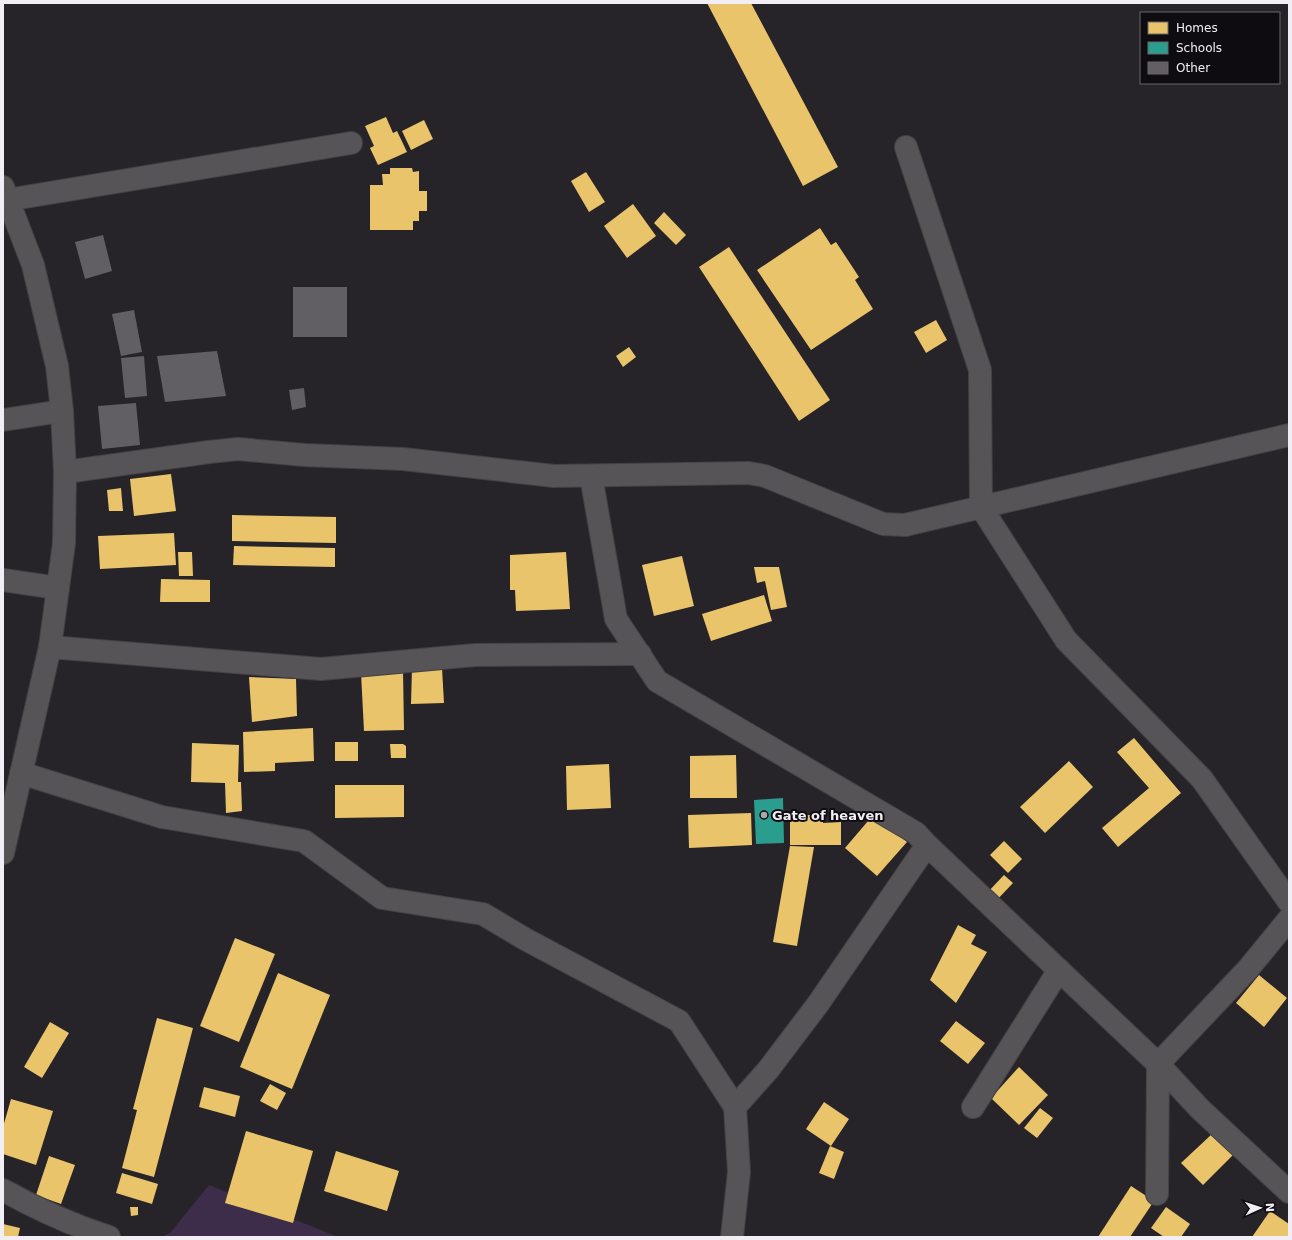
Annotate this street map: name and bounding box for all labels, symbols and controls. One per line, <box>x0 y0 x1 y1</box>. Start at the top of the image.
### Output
legend <box>1140 12 1280 84</box>
text: Homes <box>1176 21 1218 35</box>
text: Schools <box>1176 41 1222 55</box>
text: Other <box>1176 61 1210 75</box>
place label: Gate of heaven <box>772 808 884 823</box>
marker: Gate of heaven <box>759 810 769 820</box>
north arrow <box>1240 1188 1280 1228</box>
text: N <box>1263 1203 1276 1212</box>

